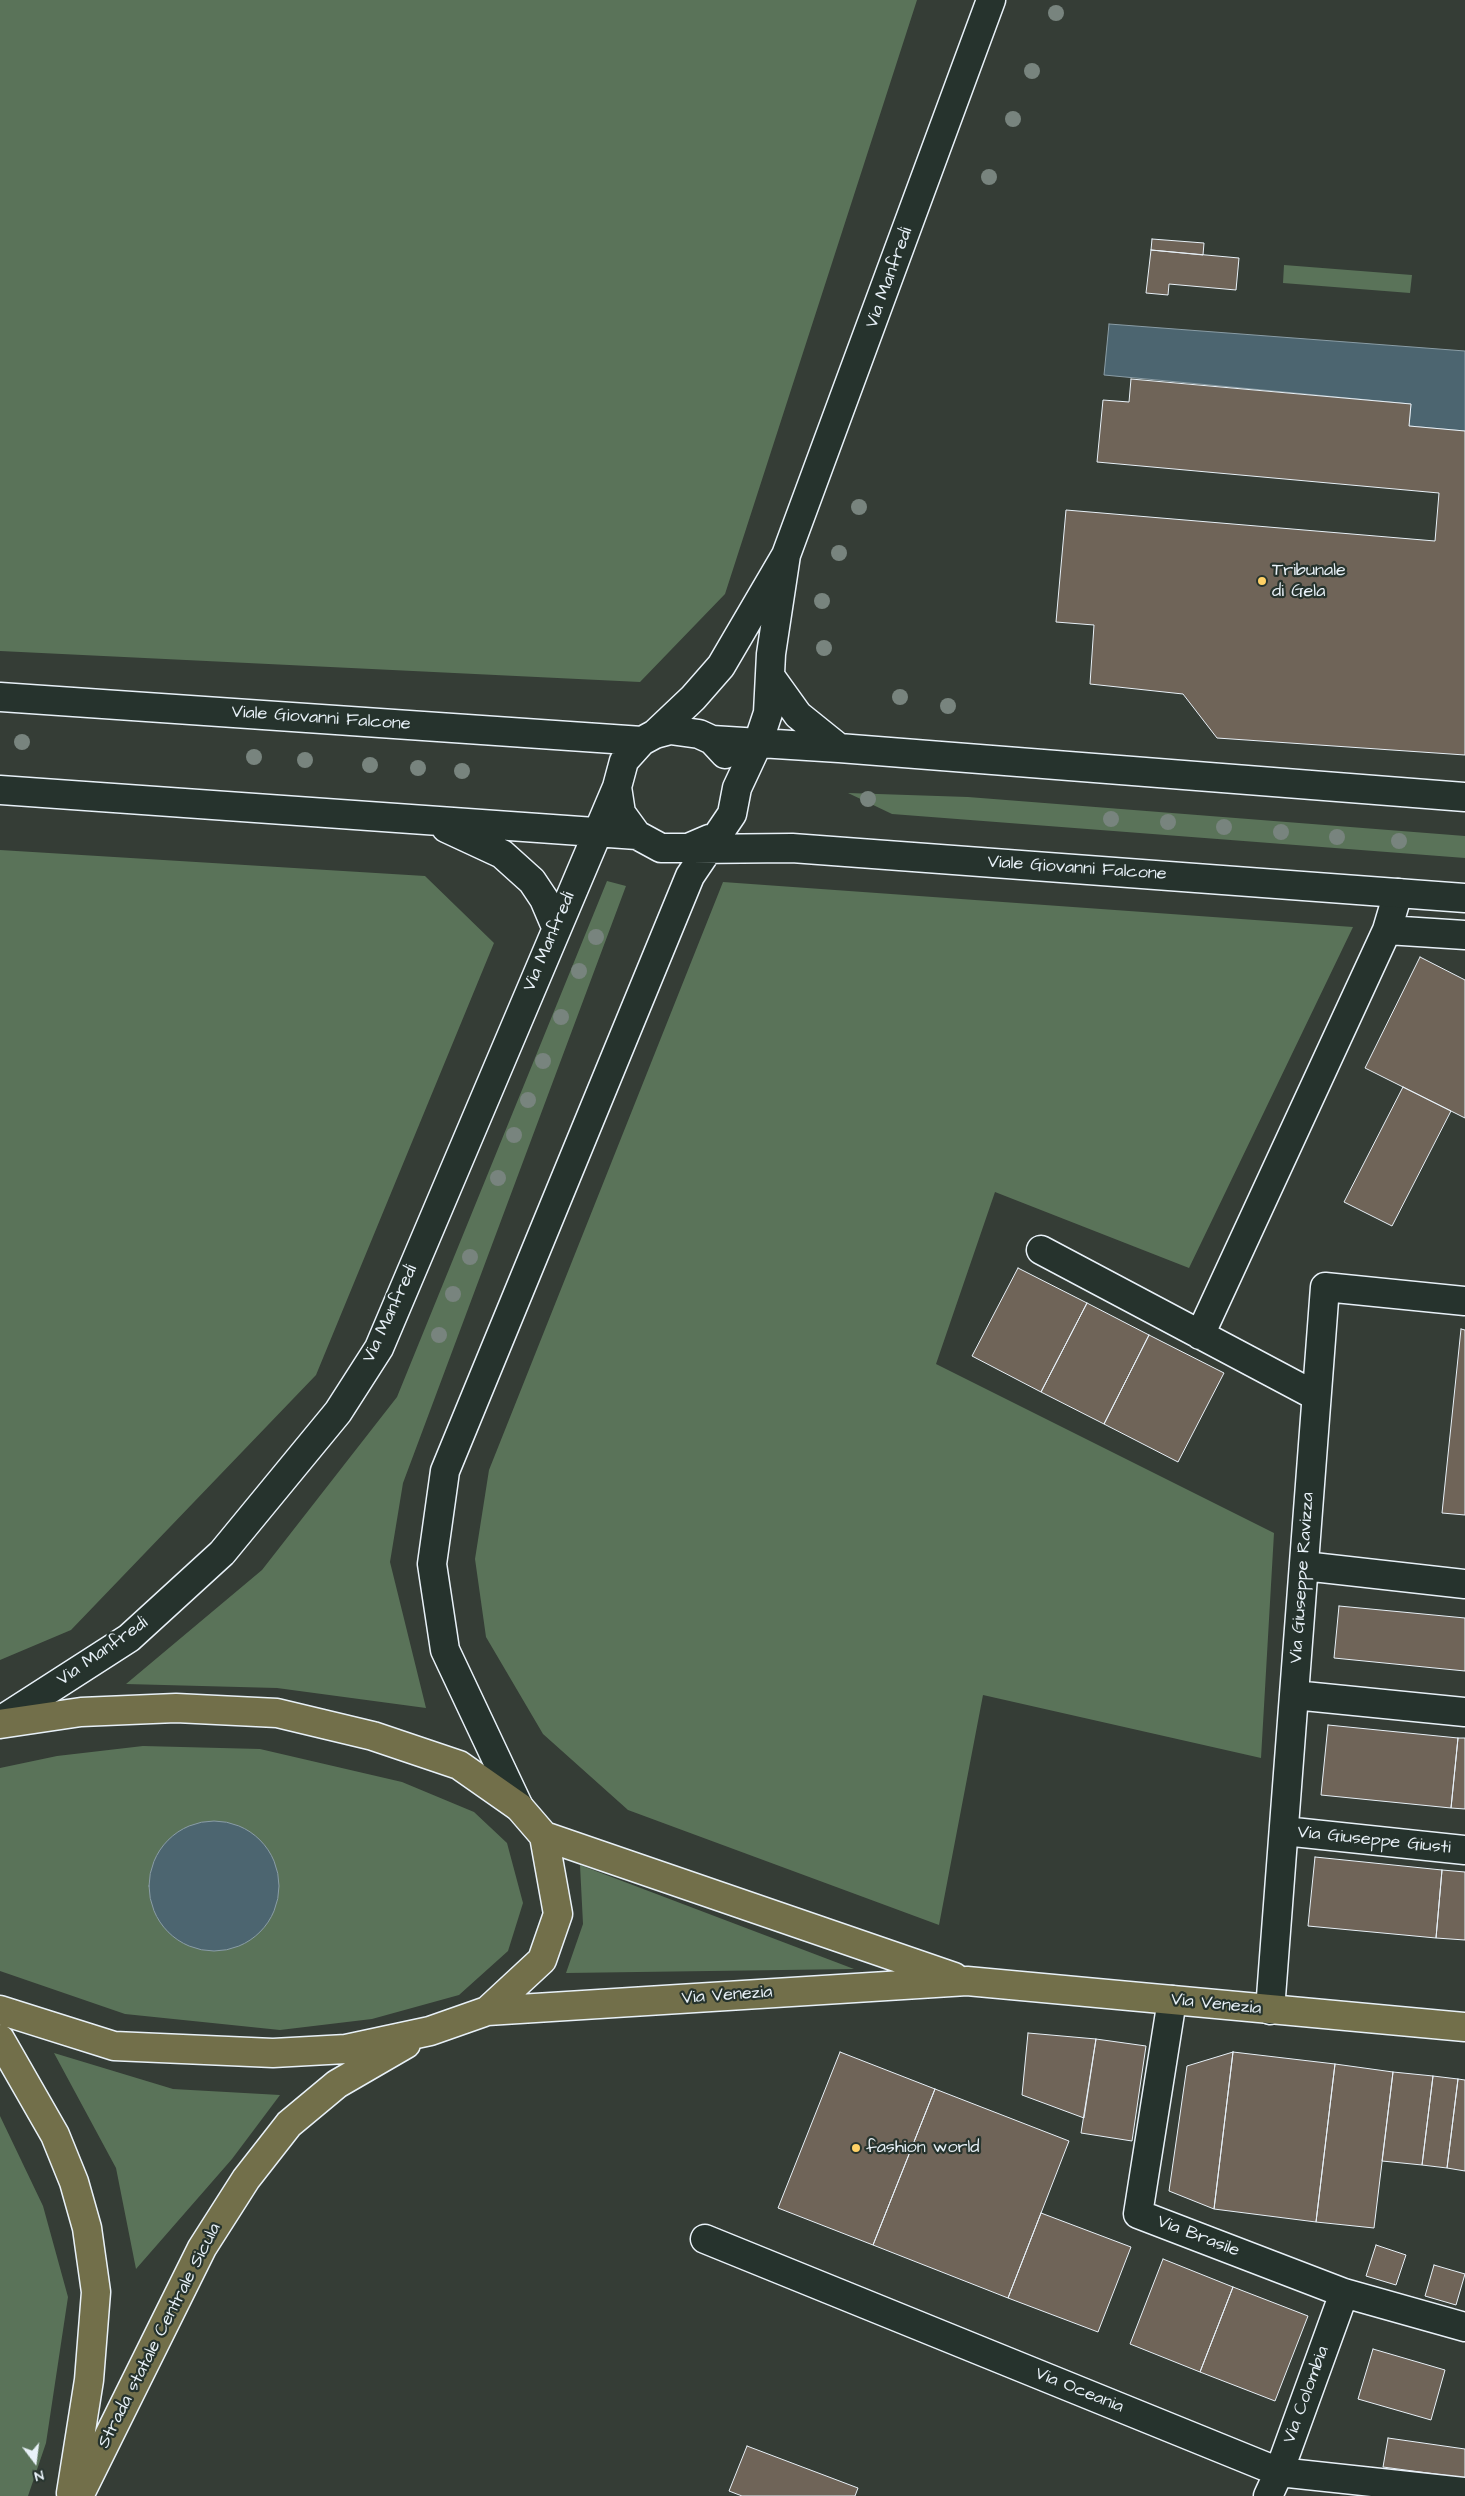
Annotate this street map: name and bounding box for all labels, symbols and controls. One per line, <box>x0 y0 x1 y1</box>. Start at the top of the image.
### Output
street label: Via Manfredi <box>862 225 918 331</box>
place label: Tribunale di Gela <box>1272 560 1346 602</box>
marker: Tribunale di Gela <box>1256 575 1268 587</box>
street label: Viale Giovanni Falcone <box>231 702 411 736</box>
street label: Viale Giovanni Falcone <box>987 852 1167 886</box>
street label: Via Manfredi <box>519 889 581 995</box>
street label: Via Manfredi <box>359 1262 423 1366</box>
street label: Via Giuseppe Ravizza <box>1286 1492 1320 1664</box>
street label: Via Manfredi <box>53 1613 153 1691</box>
street label: Via Giuseppe Giusti <box>1296 1822 1452 1860</box>
street label: Via Venezia <box>681 1982 773 2010</box>
street label: Via Venezia <box>1170 1990 1262 2020</box>
place label: fashion world <box>866 2137 980 2159</box>
marker: fashion world <box>850 2142 862 2154</box>
street label: Via Brasile <box>1154 2211 1242 2263</box>
street label: Strada statale Centrale Sicula <box>94 2220 226 2452</box>
street label: Via Colombia <box>1279 2343 1335 2447</box>
street label: Via Oceania <box>1032 2363 1126 2419</box>
north arrow <box>10 2436 60 2486</box>
text: N <box>32 2465 46 2486</box>

